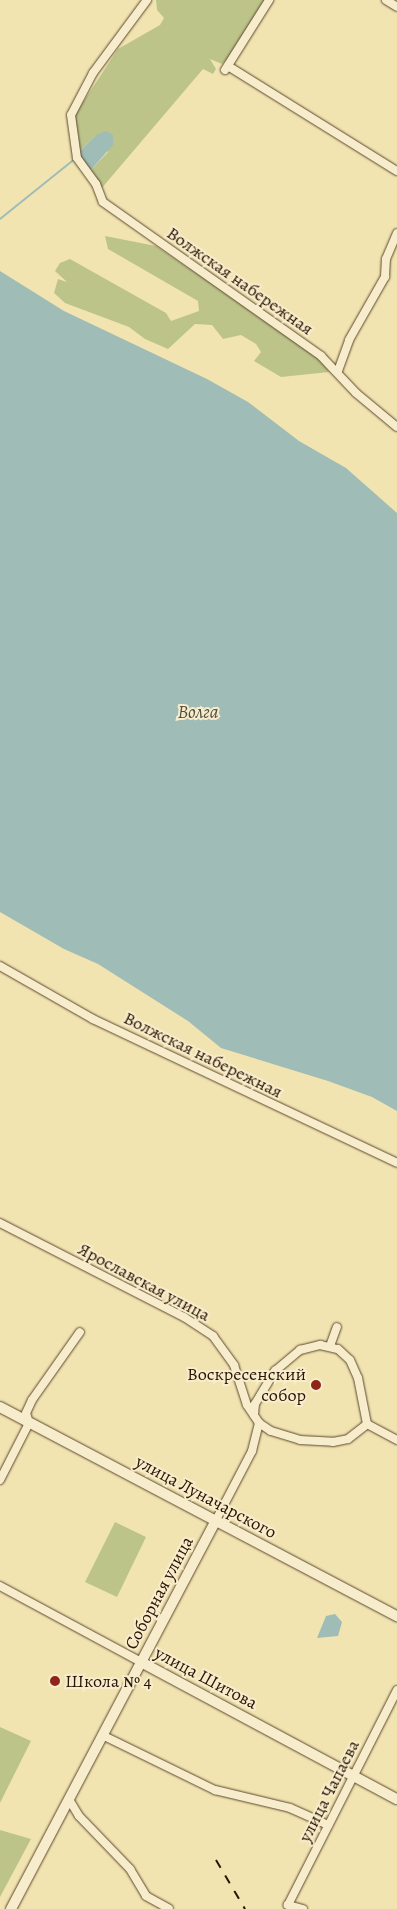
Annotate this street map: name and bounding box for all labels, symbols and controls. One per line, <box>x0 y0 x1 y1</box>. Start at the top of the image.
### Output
street label: Волжская набережная <box>163 222 317 340</box>
water label: Волга <box>177 702 219 724</box>
street label: Волжская набережная <box>120 1007 286 1103</box>
street label: Ярославская улица <box>74 1238 214 1326</box>
place label: Воскресенский собор <box>187 1364 306 1406</box>
marker: Воскресенский собор <box>310 1379 322 1391</box>
street label: улица Луначарского <box>132 1451 280 1543</box>
street label: Соборная улица <box>120 1533 198 1653</box>
street label: улица Шитова <box>151 1642 261 1714</box>
place label: Школа № 4 <box>65 1670 152 1692</box>
marker: Школа № 4 <box>49 1675 61 1687</box>
street label: улица Чапаева <box>294 1736 364 1846</box>

